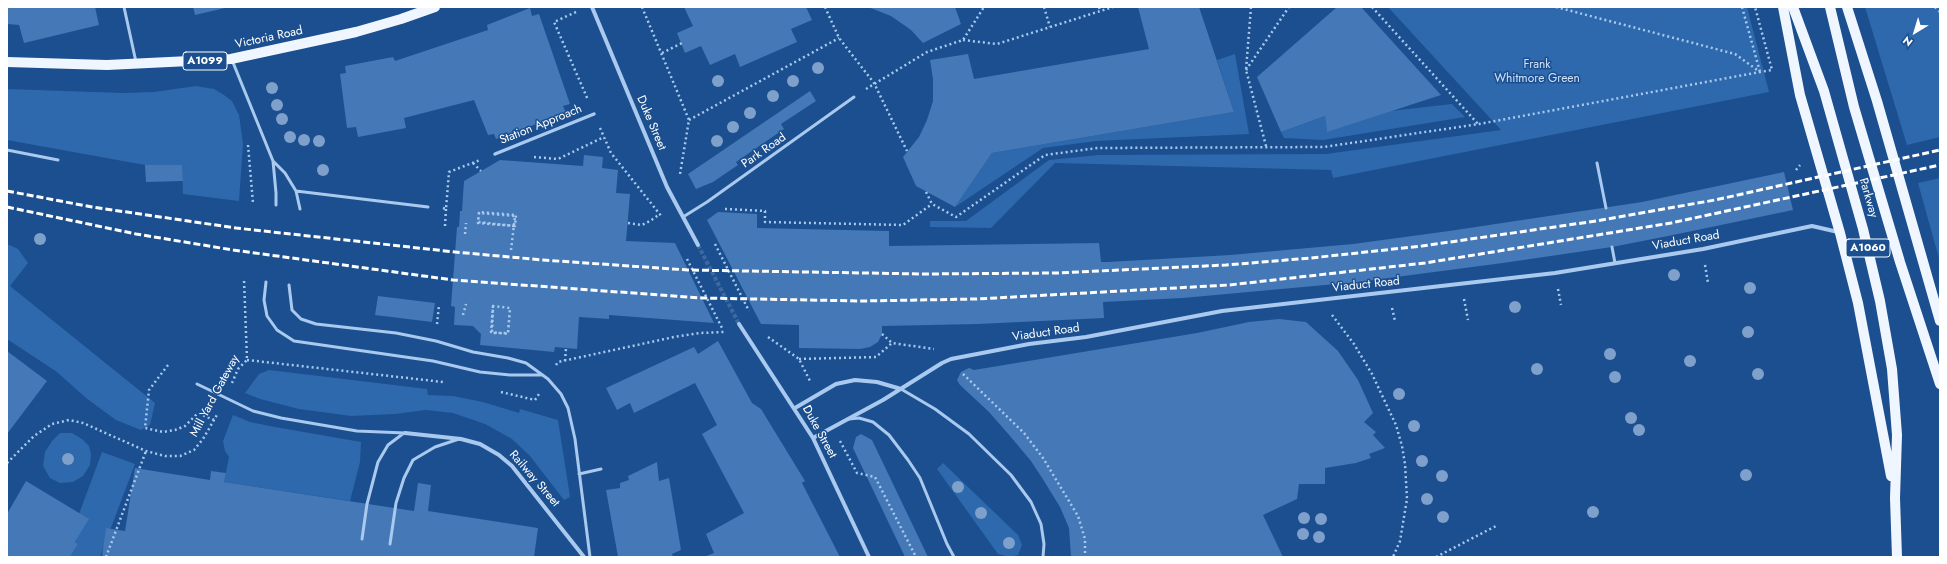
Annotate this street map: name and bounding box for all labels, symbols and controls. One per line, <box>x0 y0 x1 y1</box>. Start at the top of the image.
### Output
north arrow <box>1895 12 1935 52</box>
street label: Victoria Road <box>234 24 304 52</box>
text: N <box>1899 32 1916 50</box>
road number: A1099 <box>183 52 227 70</box>
park label: Frank Whitmore Green <box>1494 58 1580 86</box>
street label: Duke Street <box>633 94 669 152</box>
street label: Station Approach <box>498 102 584 148</box>
street label: Park Road <box>739 131 789 171</box>
street label: Parkway <box>1855 176 1881 220</box>
street label: Viaduct Road <box>1651 228 1721 254</box>
road number: A1060 <box>1846 239 1890 257</box>
street label: Viaduct Road <box>1331 274 1401 296</box>
street label: Viaduct Road <box>1011 321 1081 345</box>
street label: Mill Yard Gateway <box>187 352 243 440</box>
street label: Duke Street <box>799 403 839 461</box>
street label: Railway Street <box>506 448 562 510</box>

